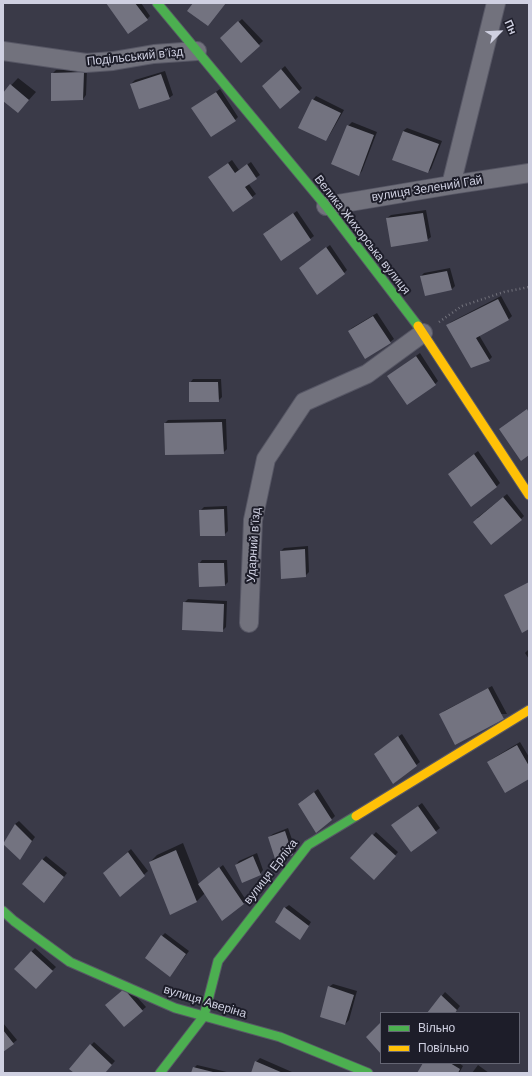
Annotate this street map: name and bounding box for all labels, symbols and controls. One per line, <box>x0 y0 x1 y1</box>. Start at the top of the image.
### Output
north arrow <box>480 12 520 52</box>
text: Пн <box>503 18 519 36</box>
street label: Подільський в’їзд <box>86 45 184 69</box>
street label: Велика Жихорська вулиця <box>311 173 413 297</box>
street label: вулиця Зелений Гай <box>371 173 483 205</box>
street label: Ударний в’їзд <box>244 507 264 583</box>
street label: вулиця Ерліха <box>241 837 301 907</box>
street label: вулиця Аверіна <box>162 983 248 1021</box>
legend <box>380 1012 520 1064</box>
text: Вільно <box>418 1021 455 1035</box>
text: Повільно <box>418 1041 469 1055</box>

